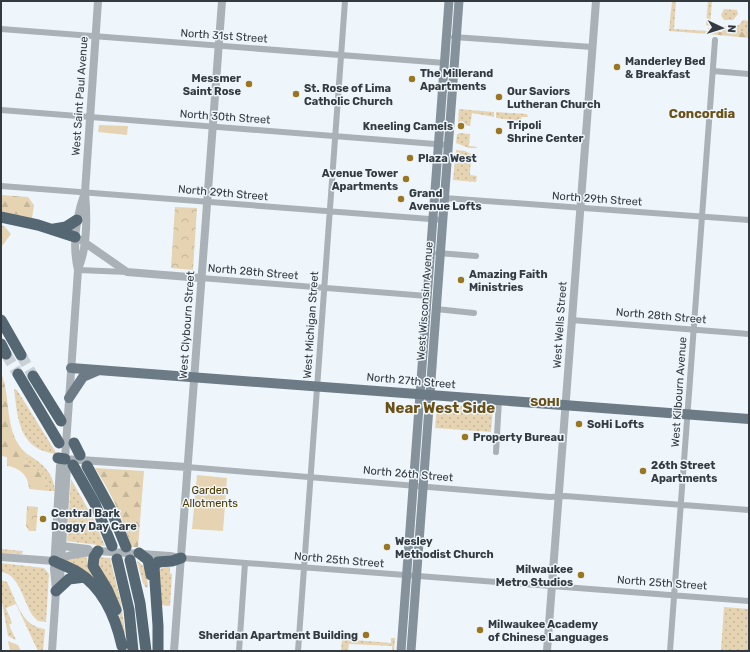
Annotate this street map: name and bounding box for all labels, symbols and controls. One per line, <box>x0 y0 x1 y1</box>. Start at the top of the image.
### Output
north arrow <box>702 8 742 48</box>
text: N <box>725 24 738 33</box>
street label: North 31st Street <box>180 26 269 46</box>
street label: West Saint Paul Avenue <box>69 36 91 156</box>
place label: Manderley Bed & Breakfast <box>625 55 705 81</box>
marker: Manderley Bed & Breakfast <box>612 62 622 72</box>
place label: The Millerand Apartments <box>420 67 493 93</box>
place label: Messmer Saint Rose <box>183 72 241 98</box>
marker: The Millerand Apartments <box>407 74 417 84</box>
marker: Messmer Saint Rose <box>244 79 254 89</box>
place label: St. Rose of Lima Catholic Church <box>304 82 393 108</box>
place label: Our Saviors Lutheran Church <box>507 85 601 111</box>
marker: St. Rose of Lima Catholic Church <box>291 89 301 99</box>
marker: Our Saviors Lutheran Church <box>494 92 504 102</box>
district label: Concordia <box>669 106 735 121</box>
street label: North 30th Street <box>179 107 271 127</box>
place label: Tripoli Shrine Center <box>507 119 583 145</box>
place label: Kneeling Camels <box>363 120 453 133</box>
marker: Kneeling Camels <box>456 121 466 131</box>
marker: Tripoli Shrine Center <box>494 126 504 136</box>
place label: Plaza West <box>418 152 477 165</box>
marker: Plaza West <box>405 153 415 163</box>
place label: Avenue Tower Apartments <box>322 167 398 193</box>
marker: Avenue Tower Apartments <box>401 174 411 184</box>
street label: North 29th Street <box>177 183 269 203</box>
place label: Grand Avenue Lofts <box>409 187 482 213</box>
street label: North 29th Street <box>552 189 643 209</box>
marker: Grand Avenue Lofts <box>396 194 406 204</box>
street label: West Wisconsin Avenue <box>414 241 436 361</box>
street label: North 28th Street <box>207 262 299 282</box>
place label: Amazing Faith Ministries <box>469 268 548 294</box>
street label: West Clybourn Street <box>177 270 197 379</box>
street label: West Michigan Street <box>301 270 321 379</box>
marker: Amazing Faith Ministries <box>456 275 466 285</box>
street label: West Wells Street <box>550 280 570 369</box>
street label: North 28th Street <box>615 306 707 326</box>
street label: West Kilbourn Avenue <box>669 336 689 448</box>
street label: North 27th Street <box>366 371 457 391</box>
district label: SOHI <box>530 395 560 409</box>
district label: Near West Side <box>385 399 495 417</box>
place label: SoHi Lofts <box>587 418 644 431</box>
marker: SoHi Lofts <box>574 419 584 429</box>
place label: Property Bureau <box>473 431 564 444</box>
marker: Property Bureau <box>460 432 470 442</box>
place label: 26th Street Apartments <box>651 459 717 485</box>
street label: North 26th Street <box>362 464 454 484</box>
marker: 26th Street Apartments <box>638 466 648 476</box>
park label: Garden Allotments <box>182 484 238 510</box>
place label: Central Bark Doggy Day Care <box>51 507 137 533</box>
marker: Central Bark Doggy Day Care <box>38 514 48 524</box>
place label: Wesley Methodist Church <box>395 535 494 561</box>
marker: Wesley Methodist Church <box>382 542 392 552</box>
street label: North 25th Street <box>293 550 385 570</box>
place label: Milwaukee Metro Studios <box>496 563 573 589</box>
marker: Milwaukee Metro Studios <box>576 570 586 580</box>
street label: North 25th Street <box>616 573 708 593</box>
place label: Milwaukee Academy of Chinese Languages <box>488 618 608 644</box>
marker: Milwaukee Academy of Chinese Languages <box>475 625 485 635</box>
place label: Sheridan Apartment Building <box>199 629 358 642</box>
marker: Sheridan Apartment Building <box>361 630 371 640</box>

